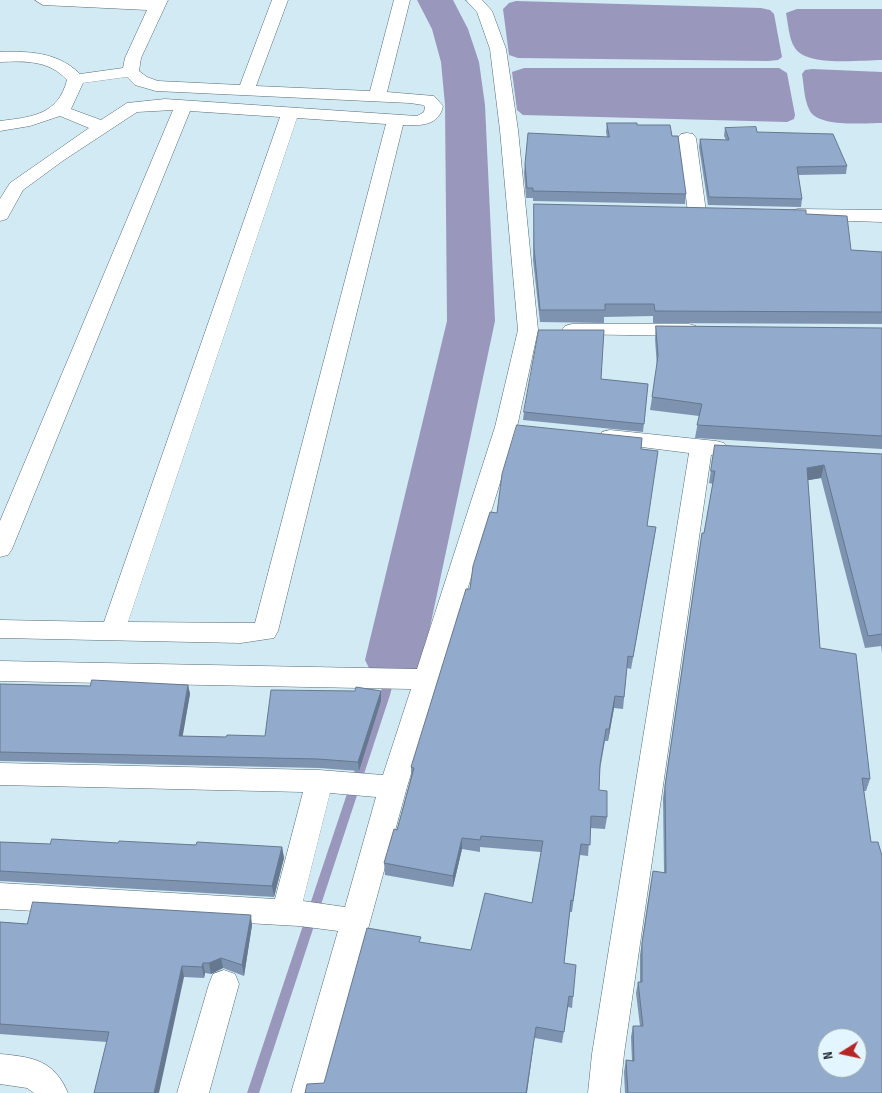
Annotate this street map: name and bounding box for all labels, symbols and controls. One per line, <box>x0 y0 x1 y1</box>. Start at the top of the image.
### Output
north arrow <box>817 1028 867 1078</box>
text: N <box>819 1050 837 1061</box>

